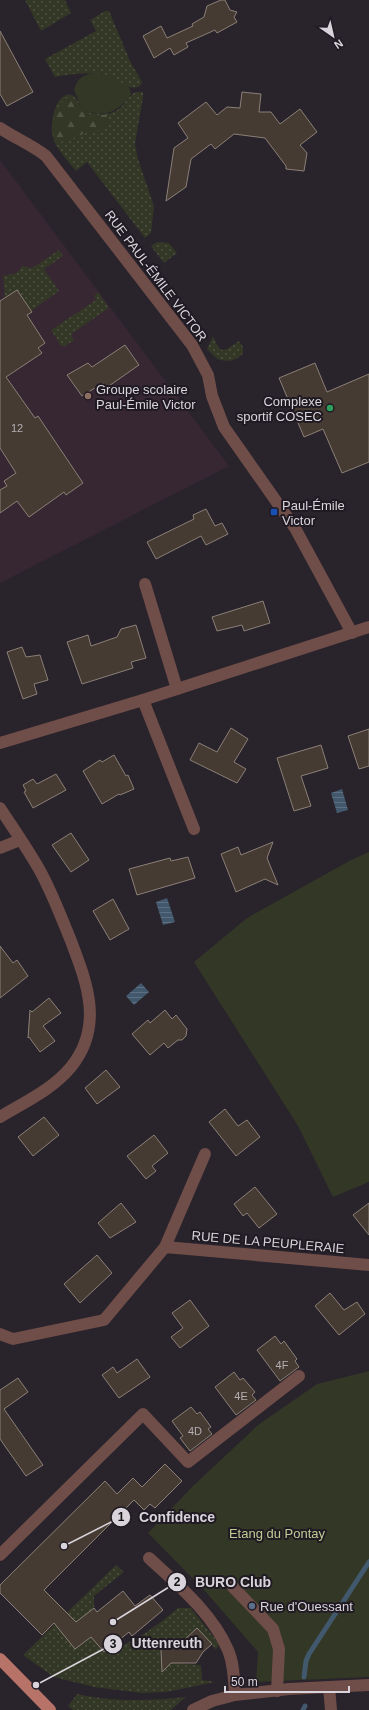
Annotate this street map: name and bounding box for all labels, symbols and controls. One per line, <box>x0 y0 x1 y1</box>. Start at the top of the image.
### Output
north arrow <box>313 16 353 56</box>
text: N <box>332 37 345 52</box>
street label: RUE PAUL-ÉMILE VICTOR <box>102 208 210 344</box>
place label: Groupe scolaire Paul-Émile Victor <box>96 382 196 412</box>
marker: Groupe scolaire Paul-Émile Victor <box>83 391 93 401</box>
place label: Complexe sportif COSEC <box>237 394 322 424</box>
marker: Complexe sportif COSEC <box>325 403 335 413</box>
house number: 12 <box>11 422 23 434</box>
place label: Paul-Émile Victor <box>282 498 345 528</box>
marker: Paul-Émile Victor <box>269 507 279 517</box>
street label: RUE DE LA PEUPLERAIE <box>191 1228 345 1256</box>
house number: 4F <box>276 1359 289 1371</box>
house number: 4E <box>234 1390 248 1402</box>
house number: 4D <box>188 1425 202 1437</box>
callout: Confidence <box>111 1504 223 1530</box>
text: Confidence <box>139 1509 215 1525</box>
text: 1 <box>118 1510 125 1524</box>
park label: Etang du Pontay <box>229 1526 326 1541</box>
callout: BURO Club <box>167 1569 279 1595</box>
text: BURO Club <box>195 1574 271 1590</box>
text: 2 <box>174 1575 181 1589</box>
place label: Rue d'Ouessant <box>260 1599 353 1614</box>
marker: Rue d'Ouessant <box>247 1601 257 1611</box>
callout: Uttenreuth <box>103 1631 210 1657</box>
text: Uttenreuth <box>132 1635 202 1651</box>
text: 3 <box>110 1637 117 1651</box>
scale bar <box>225 1668 349 1694</box>
text: 50 m <box>231 1675 258 1689</box>

